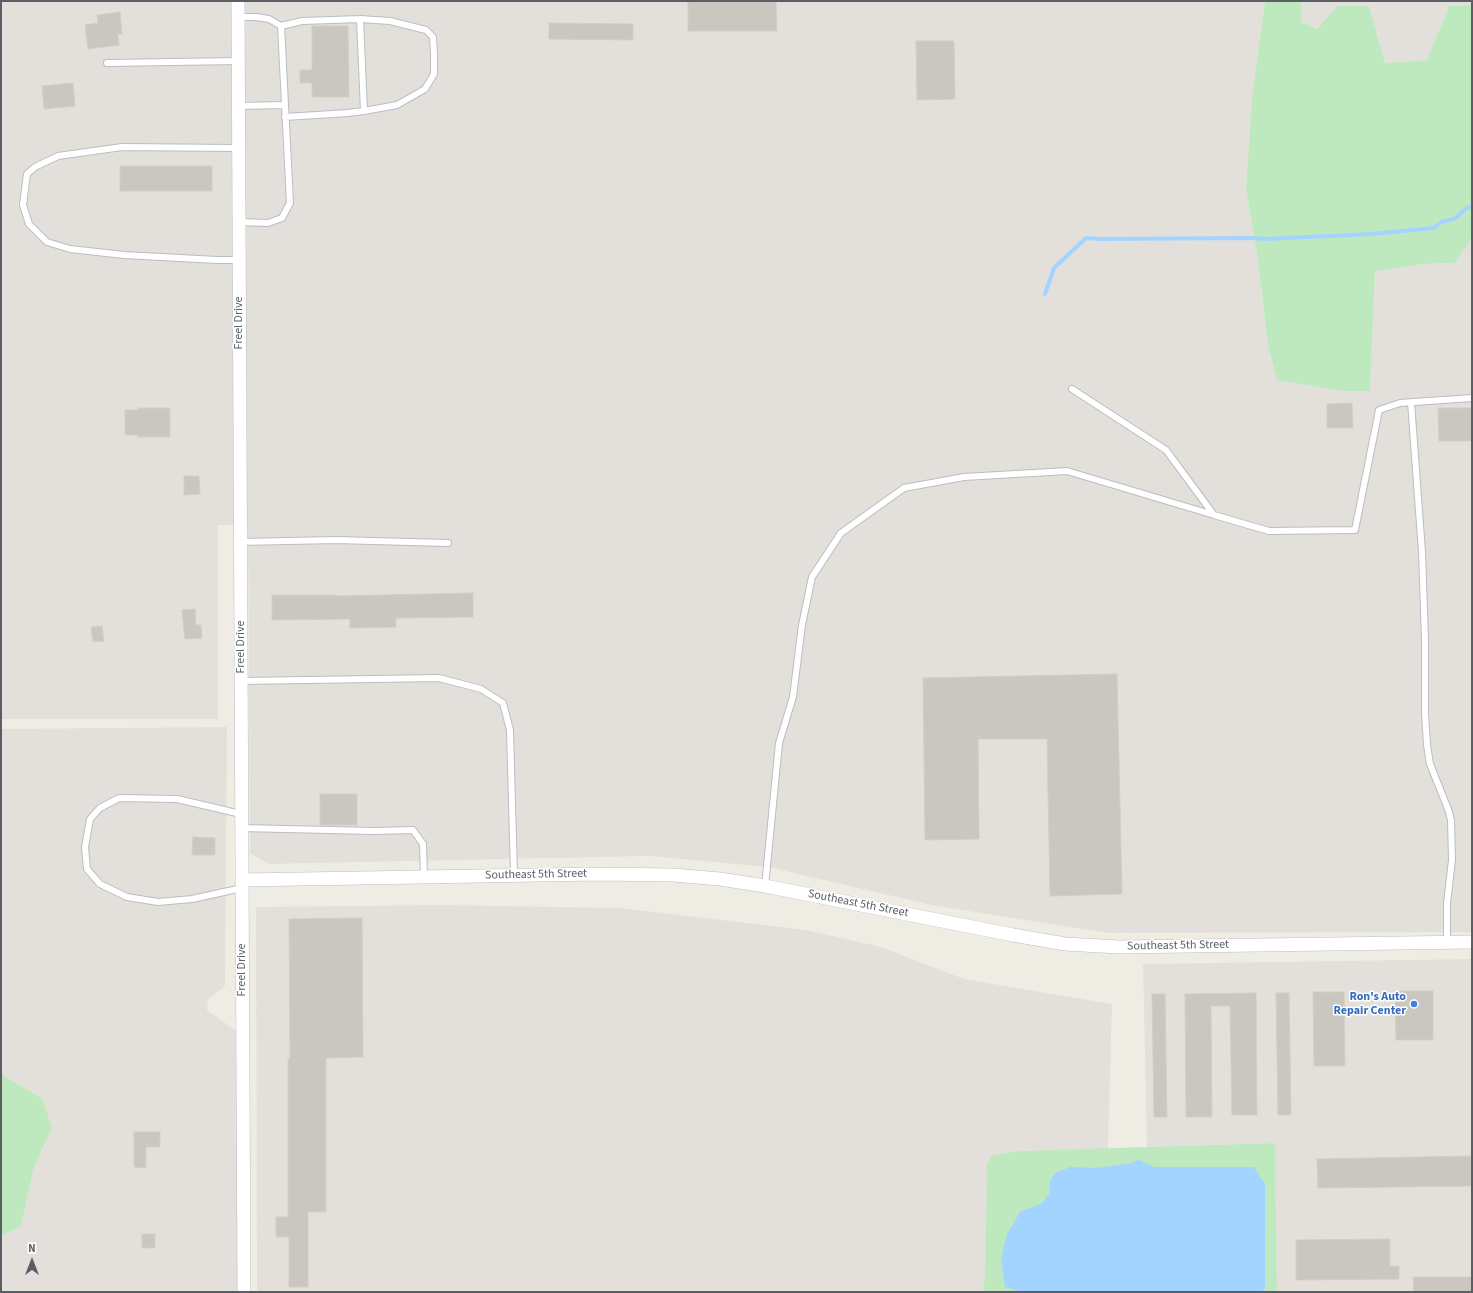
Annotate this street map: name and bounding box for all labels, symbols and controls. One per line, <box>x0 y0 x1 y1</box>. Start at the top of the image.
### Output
street label: Freel Drive <box>232 296 246 350</box>
street label: Freel Drive <box>234 620 248 674</box>
street label: Southeast 5th Street <box>485 867 587 883</box>
street label: Southeast 5th Street <box>807 887 909 921</box>
street label: Southeast 5th Street <box>1127 938 1229 954</box>
street label: Freel Drive <box>235 943 249 997</box>
place label: Ron's Auto Repair Center <box>1334 990 1406 1018</box>
marker: Ron's Auto Repair Center <box>1409 999 1419 1009</box>
north arrow <box>12 1241 52 1281</box>
text: N <box>28 1241 36 1256</box>

